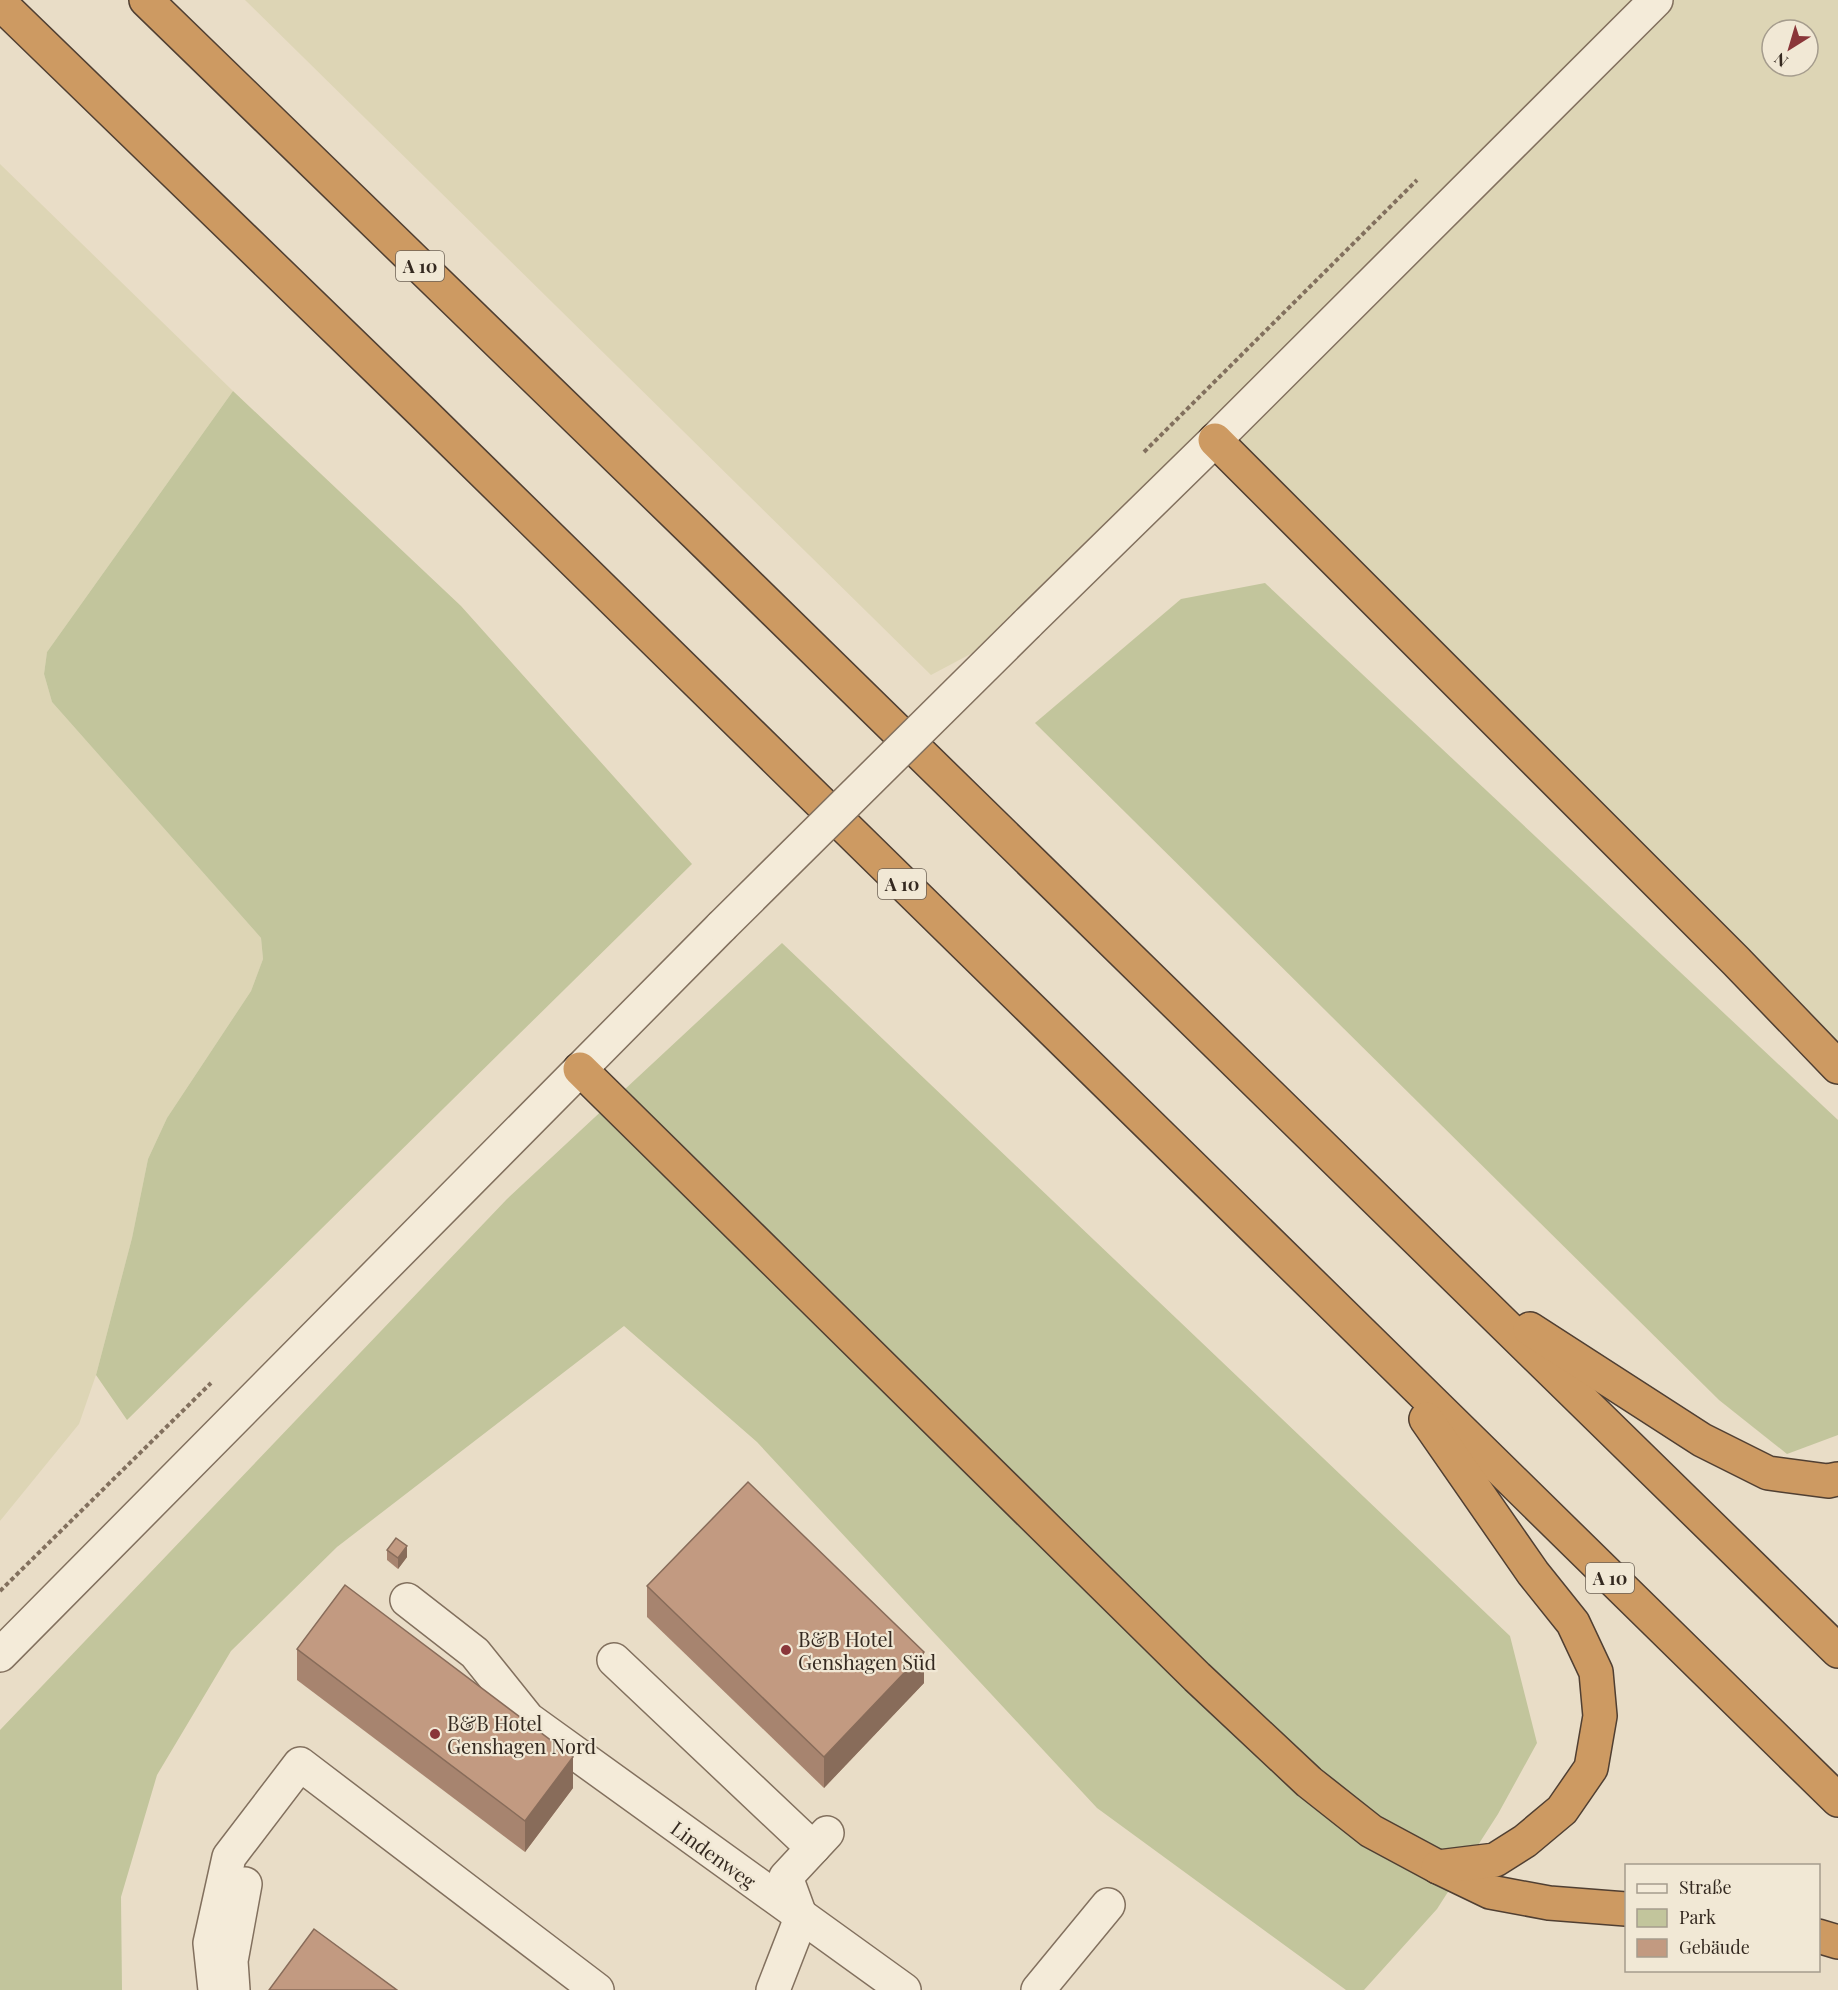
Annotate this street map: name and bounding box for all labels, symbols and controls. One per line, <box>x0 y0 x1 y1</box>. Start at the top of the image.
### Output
north arrow <box>1760 18 1820 78</box>
text: N <box>1769 48 1792 72</box>
road number: A 10 <box>396 251 444 281</box>
road number: A 10 <box>878 869 926 899</box>
road number: A 10 <box>1586 1563 1634 1593</box>
place label: B&B Hotel Genshagen Süd <box>798 1625 937 1675</box>
marker: B&B Hotel Genshagen Süd <box>779 1643 793 1657</box>
place label: B&B Hotel Genshagen Nord <box>447 1709 596 1759</box>
marker: B&B Hotel Genshagen Nord <box>428 1727 442 1741</box>
street label: Lindenweg <box>666 1814 762 1894</box>
legend <box>1625 1864 1820 1972</box>
text: Straße <box>1679 1875 1732 1899</box>
text: Park <box>1679 1905 1716 1929</box>
text: Gebäude <box>1679 1935 1750 1959</box>

